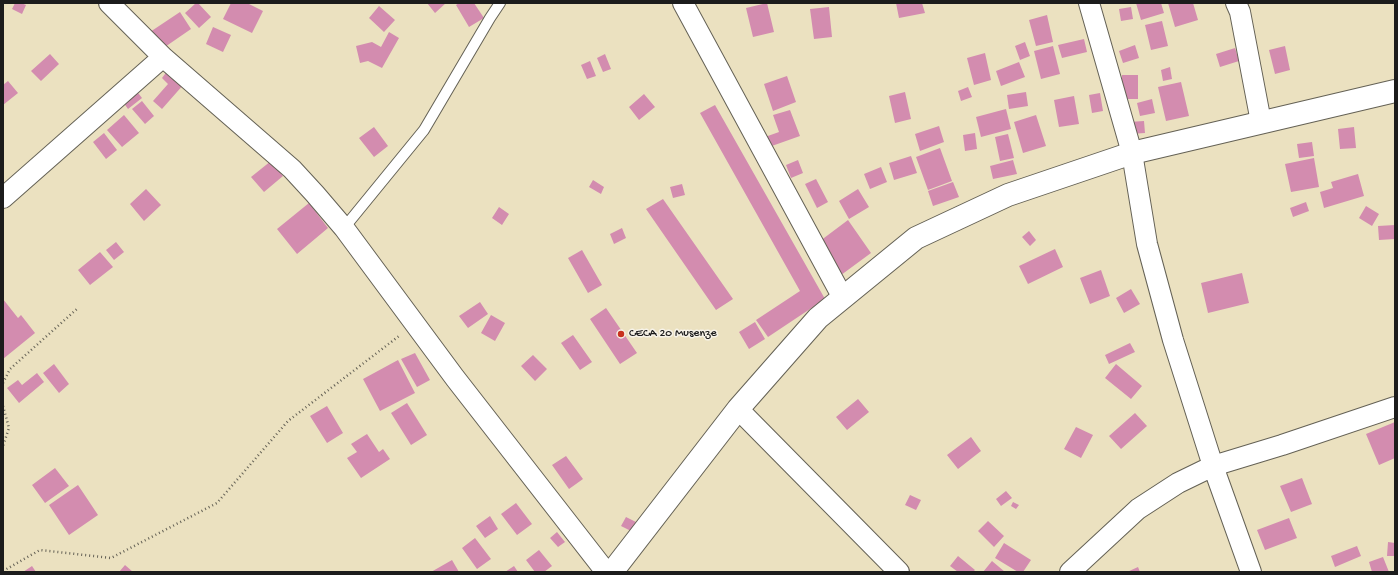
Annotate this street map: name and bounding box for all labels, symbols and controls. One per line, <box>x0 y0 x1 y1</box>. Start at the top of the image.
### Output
place label: CECA 20 Musenze <box>629 327 717 341</box>
marker: CECA 20 Musenze <box>616 329 626 339</box>

